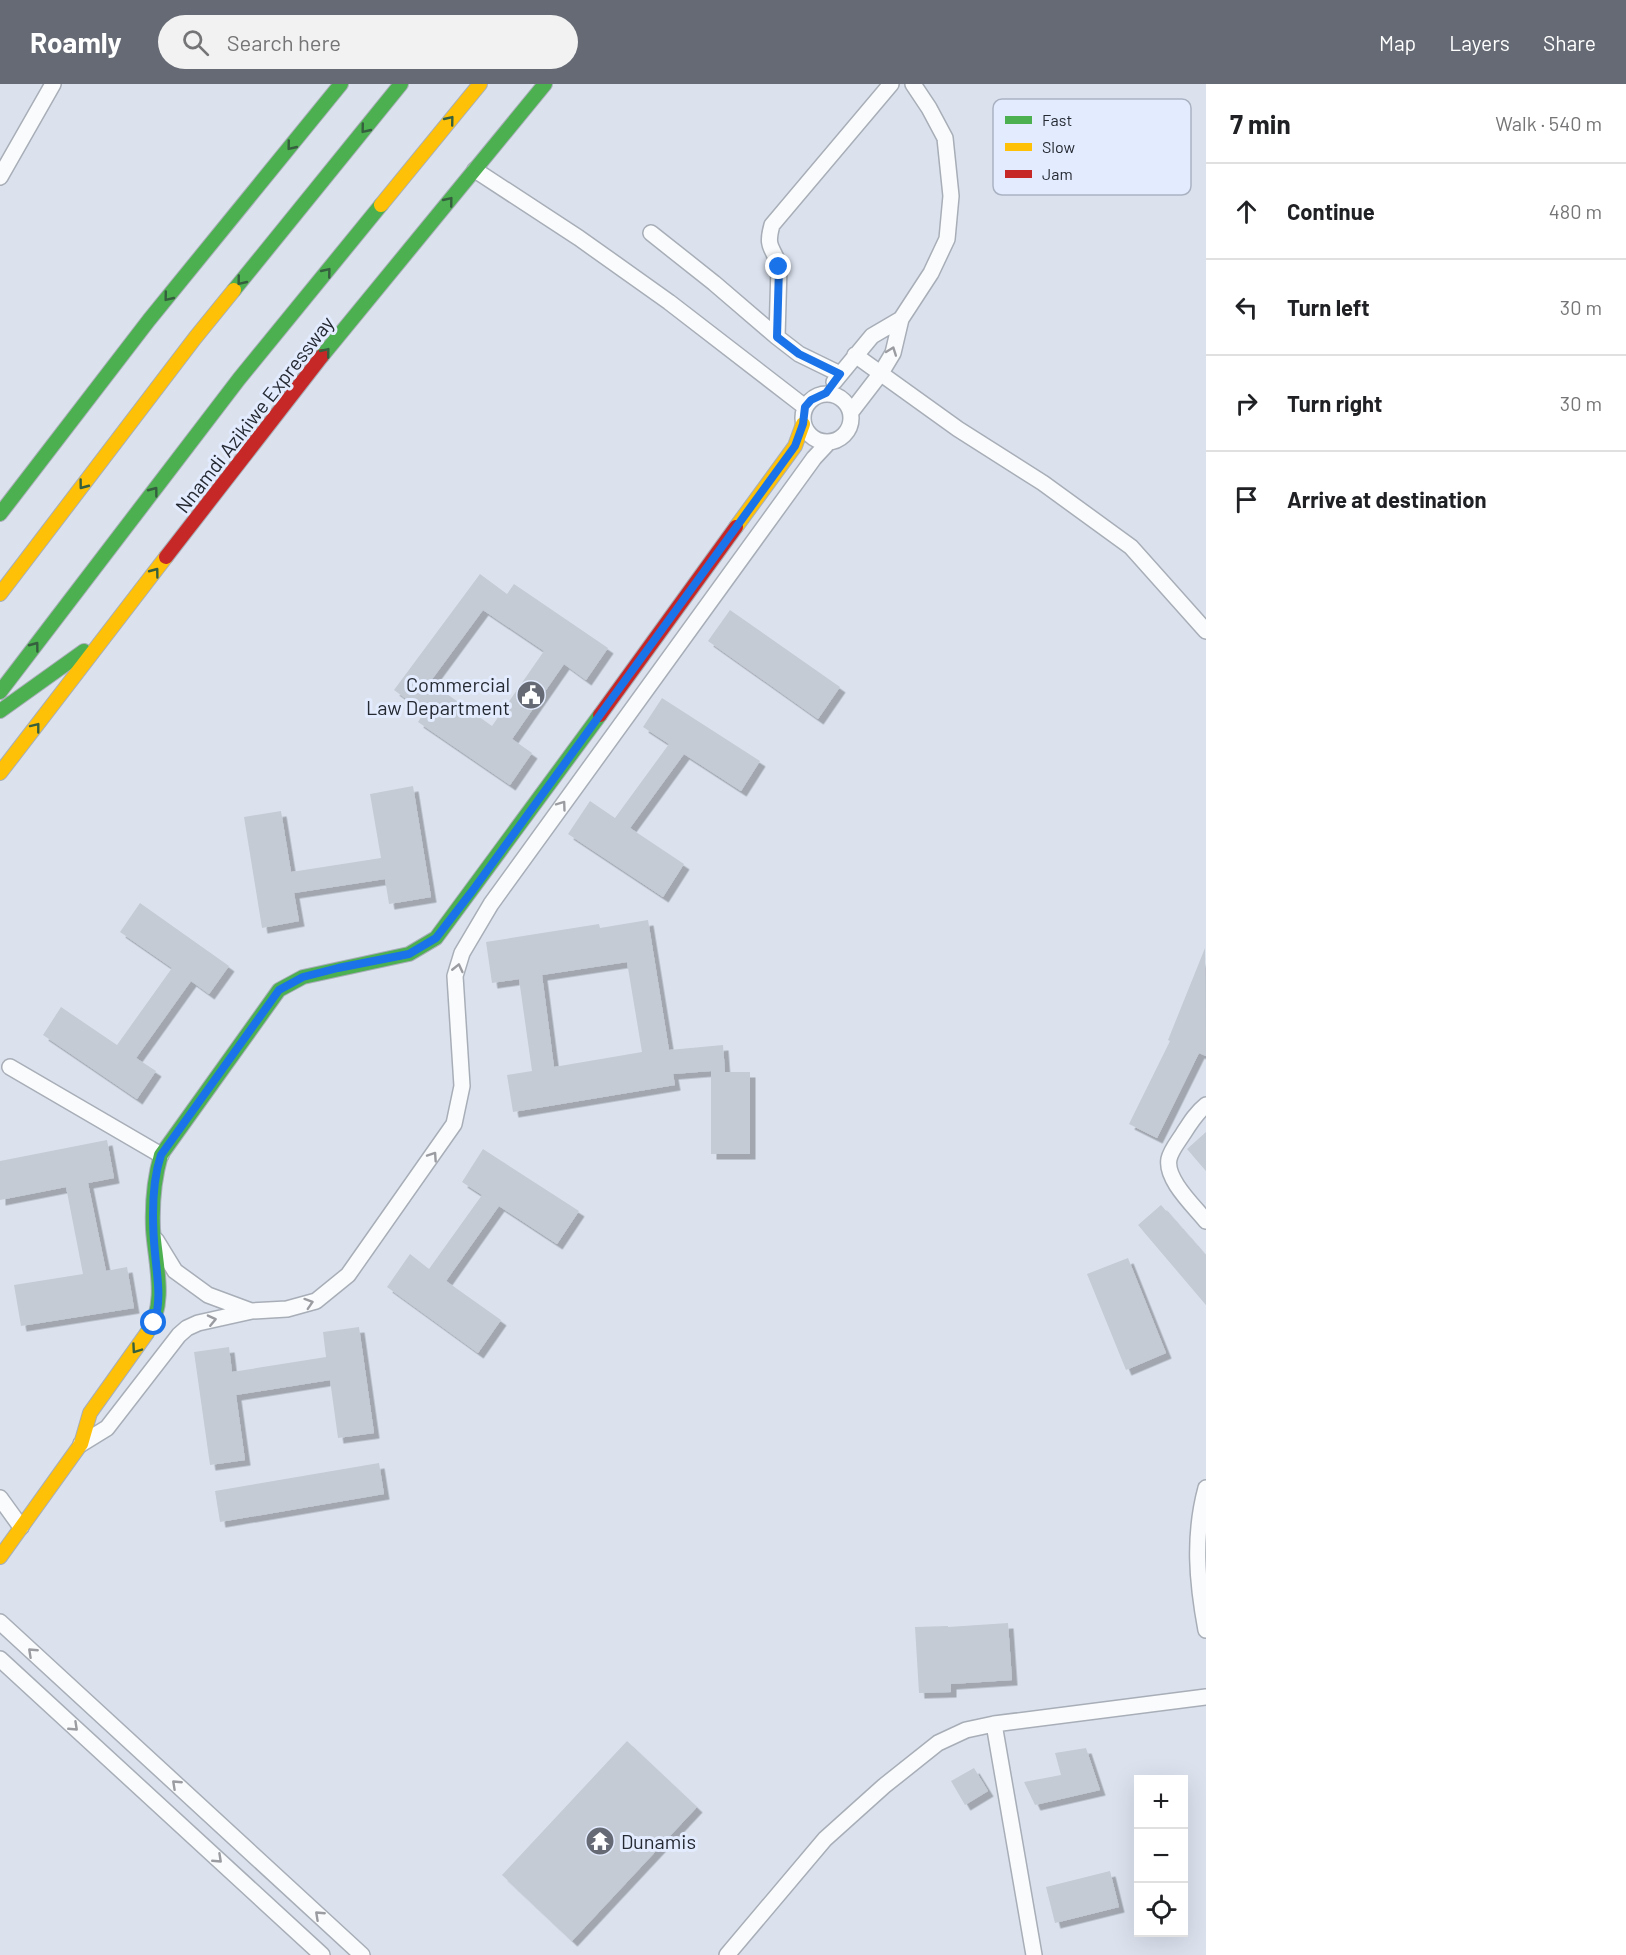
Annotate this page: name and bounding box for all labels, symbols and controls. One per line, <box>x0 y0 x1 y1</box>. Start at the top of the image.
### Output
search box <box>158 15 578 69</box>
text: Roamly <box>30 25 122 59</box>
icon: search <box>179 26 212 59</box>
text: Search here <box>227 29 341 55</box>
text: Map <box>1379 30 1416 55</box>
text: Layers <box>1449 30 1510 55</box>
text: Share <box>1543 30 1596 55</box>
legend <box>993 99 1191 195</box>
text: 7 min <box>1230 108 1291 139</box>
text: Fast <box>1042 110 1072 129</box>
text: Walk · 540 m <box>1495 111 1602 135</box>
one-way arrow <box>442 116 453 127</box>
one-way arrow <box>361 123 372 134</box>
text: Slow <box>1042 137 1075 156</box>
one-way arrow <box>288 139 299 150</box>
text: Jam <box>1042 164 1073 183</box>
icon: ahead <box>1230 195 1263 228</box>
one-way arrow <box>442 197 453 208</box>
text: Continue <box>1287 198 1375 224</box>
text: 480 m <box>1549 199 1602 223</box>
route end <box>765 253 791 279</box>
one-way arrow <box>319 267 330 278</box>
one-way arrow <box>238 274 249 285</box>
one-way arrow <box>165 290 176 301</box>
icon: left <box>1230 291 1263 324</box>
text: Turn left <box>1287 294 1370 320</box>
text: 30 m <box>1560 295 1602 319</box>
street label: Nnamdi Azikiwe Expressway <box>170 311 338 517</box>
one-way arrow <box>884 346 897 356</box>
one-way arrow <box>318 348 329 359</box>
icon: right <box>1230 387 1263 420</box>
text: Turn right <box>1287 390 1382 416</box>
text: 30 m <box>1560 391 1602 415</box>
one-way arrow <box>80 478 91 489</box>
icon: arrive <box>1230 483 1263 516</box>
one-way arrow <box>146 486 157 497</box>
text: Arrive at destination <box>1287 486 1486 512</box>
one-way arrow <box>147 568 158 579</box>
one-way arrow <box>28 641 39 652</box>
place label: Commercial Law Department <box>366 672 510 719</box>
public building icon: Commercial Law Department <box>515 679 547 711</box>
one-way arrow <box>28 723 39 734</box>
one-way arrow <box>555 801 566 812</box>
one-way arrow <box>450 964 463 974</box>
one-way arrow <box>426 1151 437 1162</box>
one-way arrow <box>303 1298 314 1310</box>
route start <box>140 1309 166 1335</box>
one-way arrow <box>206 1314 216 1327</box>
one-way arrow <box>132 1343 143 1354</box>
one-way arrow <box>28 1648 39 1659</box>
one-way arrow <box>67 1720 78 1731</box>
map controls <box>1134 1775 1188 1937</box>
button: + <box>1134 1775 1188 1829</box>
one-way arrow <box>172 1780 182 1791</box>
temple icon: Dunamis <box>584 1825 616 1857</box>
place label: Dunamis <box>621 1829 696 1853</box>
button: − <box>1134 1829 1188 1883</box>
one-way arrow <box>211 1852 221 1863</box>
button: locate <box>1134 1883 1188 1937</box>
one-way arrow <box>316 1912 327 1923</box>

